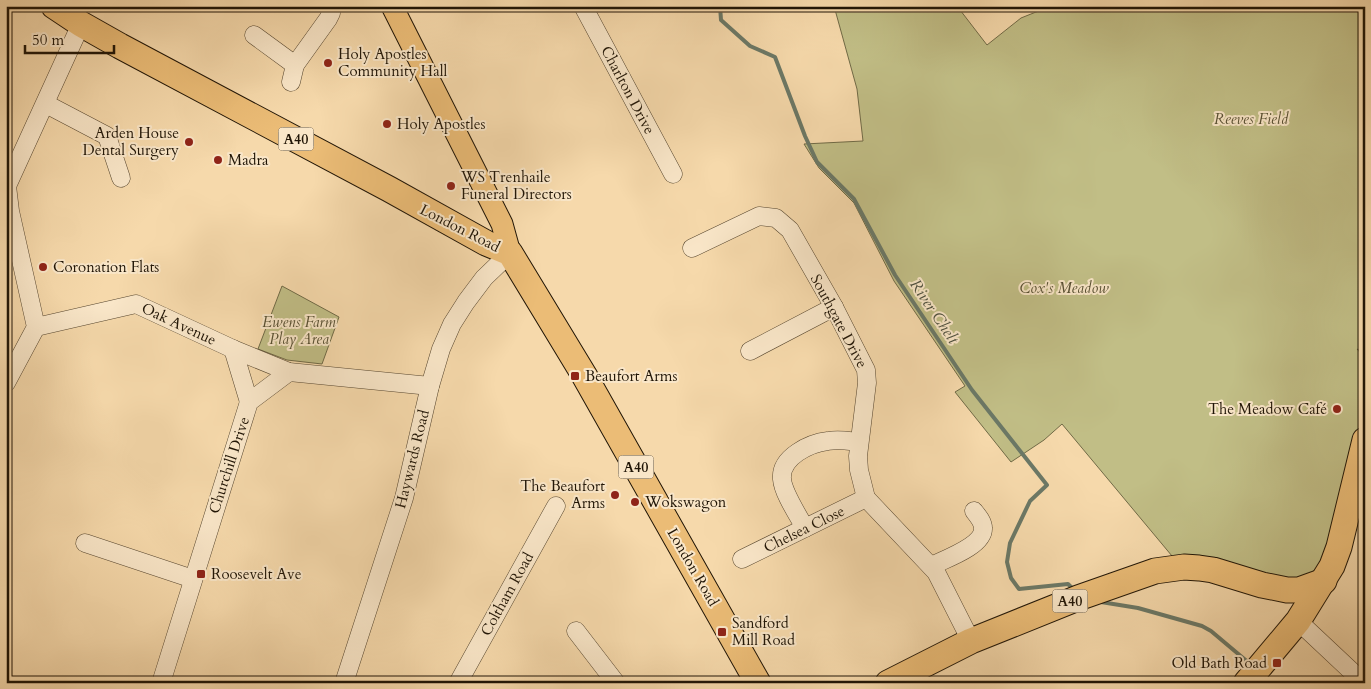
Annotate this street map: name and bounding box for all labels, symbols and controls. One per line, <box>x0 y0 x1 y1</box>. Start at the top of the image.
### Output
scale bar <box>25 22 114 54</box>
text: 50 m <box>32 30 64 50</box>
street label: Charlton Drive <box>596 42 660 138</box>
place label: Holy Apostles Community Hall <box>338 44 447 81</box>
marker: Holy Apostles Community Hall <box>322 57 334 69</box>
park label: Reeves Field <box>1214 109 1289 129</box>
place label: Holy Apostles <box>397 114 486 134</box>
marker: Holy Apostles <box>381 118 393 130</box>
place label: Arden House Dental Surgery <box>83 123 179 160</box>
road number: A40 <box>278 128 314 150</box>
marker: Arden House Dental Surgery <box>183 136 195 148</box>
place label: Madra <box>228 150 269 170</box>
marker: Madra <box>212 154 224 166</box>
place label: WS Trenhaile Funeral Directors <box>460 167 572 204</box>
marker: WS Trenhaile Funeral Directors <box>445 180 457 192</box>
street label: London Road <box>417 199 503 257</box>
place label: Coronation Flats <box>53 257 159 277</box>
marker: Coronation Flats <box>37 261 49 273</box>
street label: Southgate Drive <box>806 271 872 372</box>
water label: River Chelt <box>904 275 964 349</box>
park label: Cox's Meadow <box>1019 278 1109 298</box>
street label: Oak Avenue <box>138 298 220 350</box>
park label: Ewens Farm Play Area <box>262 312 336 349</box>
place label: Beaufort Arms <box>585 366 677 386</box>
marker: Beaufort Arms <box>569 370 581 382</box>
place label: The Meadow Café <box>1208 399 1327 419</box>
marker: The Meadow Café <box>1331 403 1343 415</box>
street label: Haywards Road <box>390 408 434 510</box>
street label: Churchill Drive <box>204 414 254 516</box>
road number: A40 <box>618 456 654 478</box>
place label: The Beaufort Arms <box>520 476 605 513</box>
marker: The Beaufort Arms <box>609 489 621 501</box>
place label: Wokswagon <box>644 492 727 512</box>
marker: Wokswagon <box>629 496 641 508</box>
street label: Chelsea Close <box>760 501 848 557</box>
street label: London Road <box>663 524 723 610</box>
street label: Coltham Road <box>476 549 538 639</box>
place label: Roosevelt Ave <box>211 564 302 584</box>
marker: Roosevelt Ave <box>195 568 207 580</box>
road number: A40 <box>1052 590 1088 612</box>
place label: Sandford Mill Road <box>732 613 795 650</box>
marker: Sandford Mill Road <box>716 626 728 638</box>
place label: Old Bath Road <box>1172 653 1267 673</box>
marker: Old Bath Road <box>1271 657 1283 669</box>

